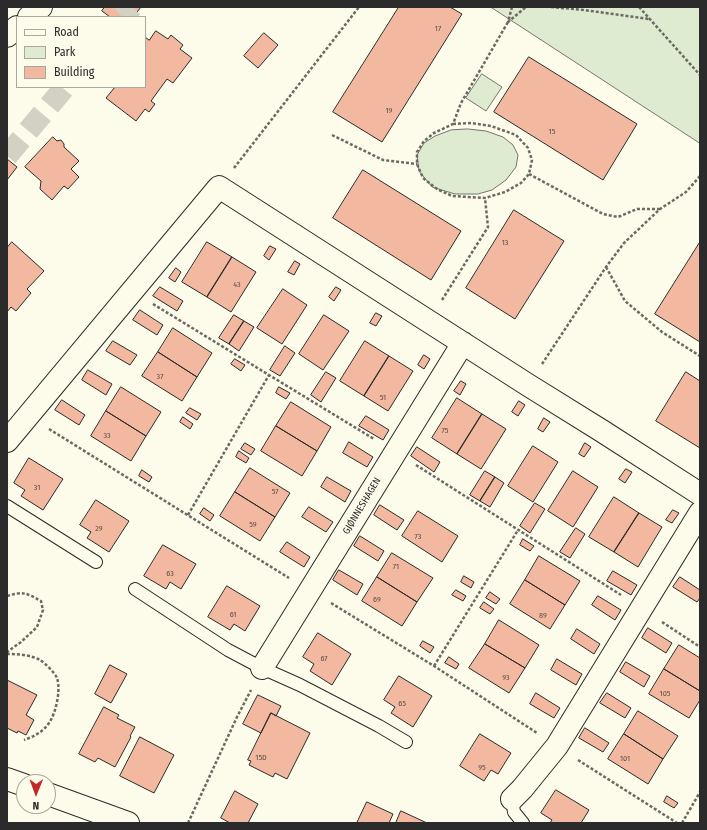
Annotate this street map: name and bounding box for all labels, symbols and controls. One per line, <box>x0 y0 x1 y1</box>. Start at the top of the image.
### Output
legend <box>16 16 146 88</box>
house number: 17 <box>435 24 441 34</box>
text: Road <box>54 25 79 39</box>
text: Park <box>54 45 75 59</box>
text: Building <box>54 65 94 79</box>
house number: 19 <box>385 106 393 116</box>
house number: 15 <box>549 127 555 137</box>
house number: 13 <box>502 238 508 248</box>
house number: 43 <box>233 280 241 290</box>
house number: 37 <box>157 372 163 382</box>
house number: 51 <box>380 393 386 403</box>
house number: 75 <box>442 426 448 436</box>
house number: 33 <box>103 431 111 441</box>
street label: GJØNNESHAGEN <box>340 475 384 537</box>
house number: 31 <box>34 483 40 493</box>
house number: 57 <box>272 487 278 497</box>
house number: 59 <box>249 520 257 530</box>
house number: 29 <box>95 524 103 534</box>
house number: 73 <box>415 532 421 542</box>
house number: 71 <box>393 562 399 572</box>
house number: 63 <box>166 569 174 579</box>
house number: 69 <box>373 595 381 605</box>
house number: 61 <box>230 610 236 620</box>
house number: 89 <box>539 611 547 621</box>
house number: 67 <box>320 654 328 664</box>
house number: 93 <box>502 673 510 683</box>
house number: 105 <box>660 689 670 699</box>
house number: 65 <box>398 699 406 709</box>
house number: 15D <box>255 753 267 763</box>
house number: 101 <box>620 754 630 764</box>
house number: 95 <box>478 763 486 773</box>
north arrow <box>16 774 56 814</box>
text: N <box>32 799 39 812</box>

